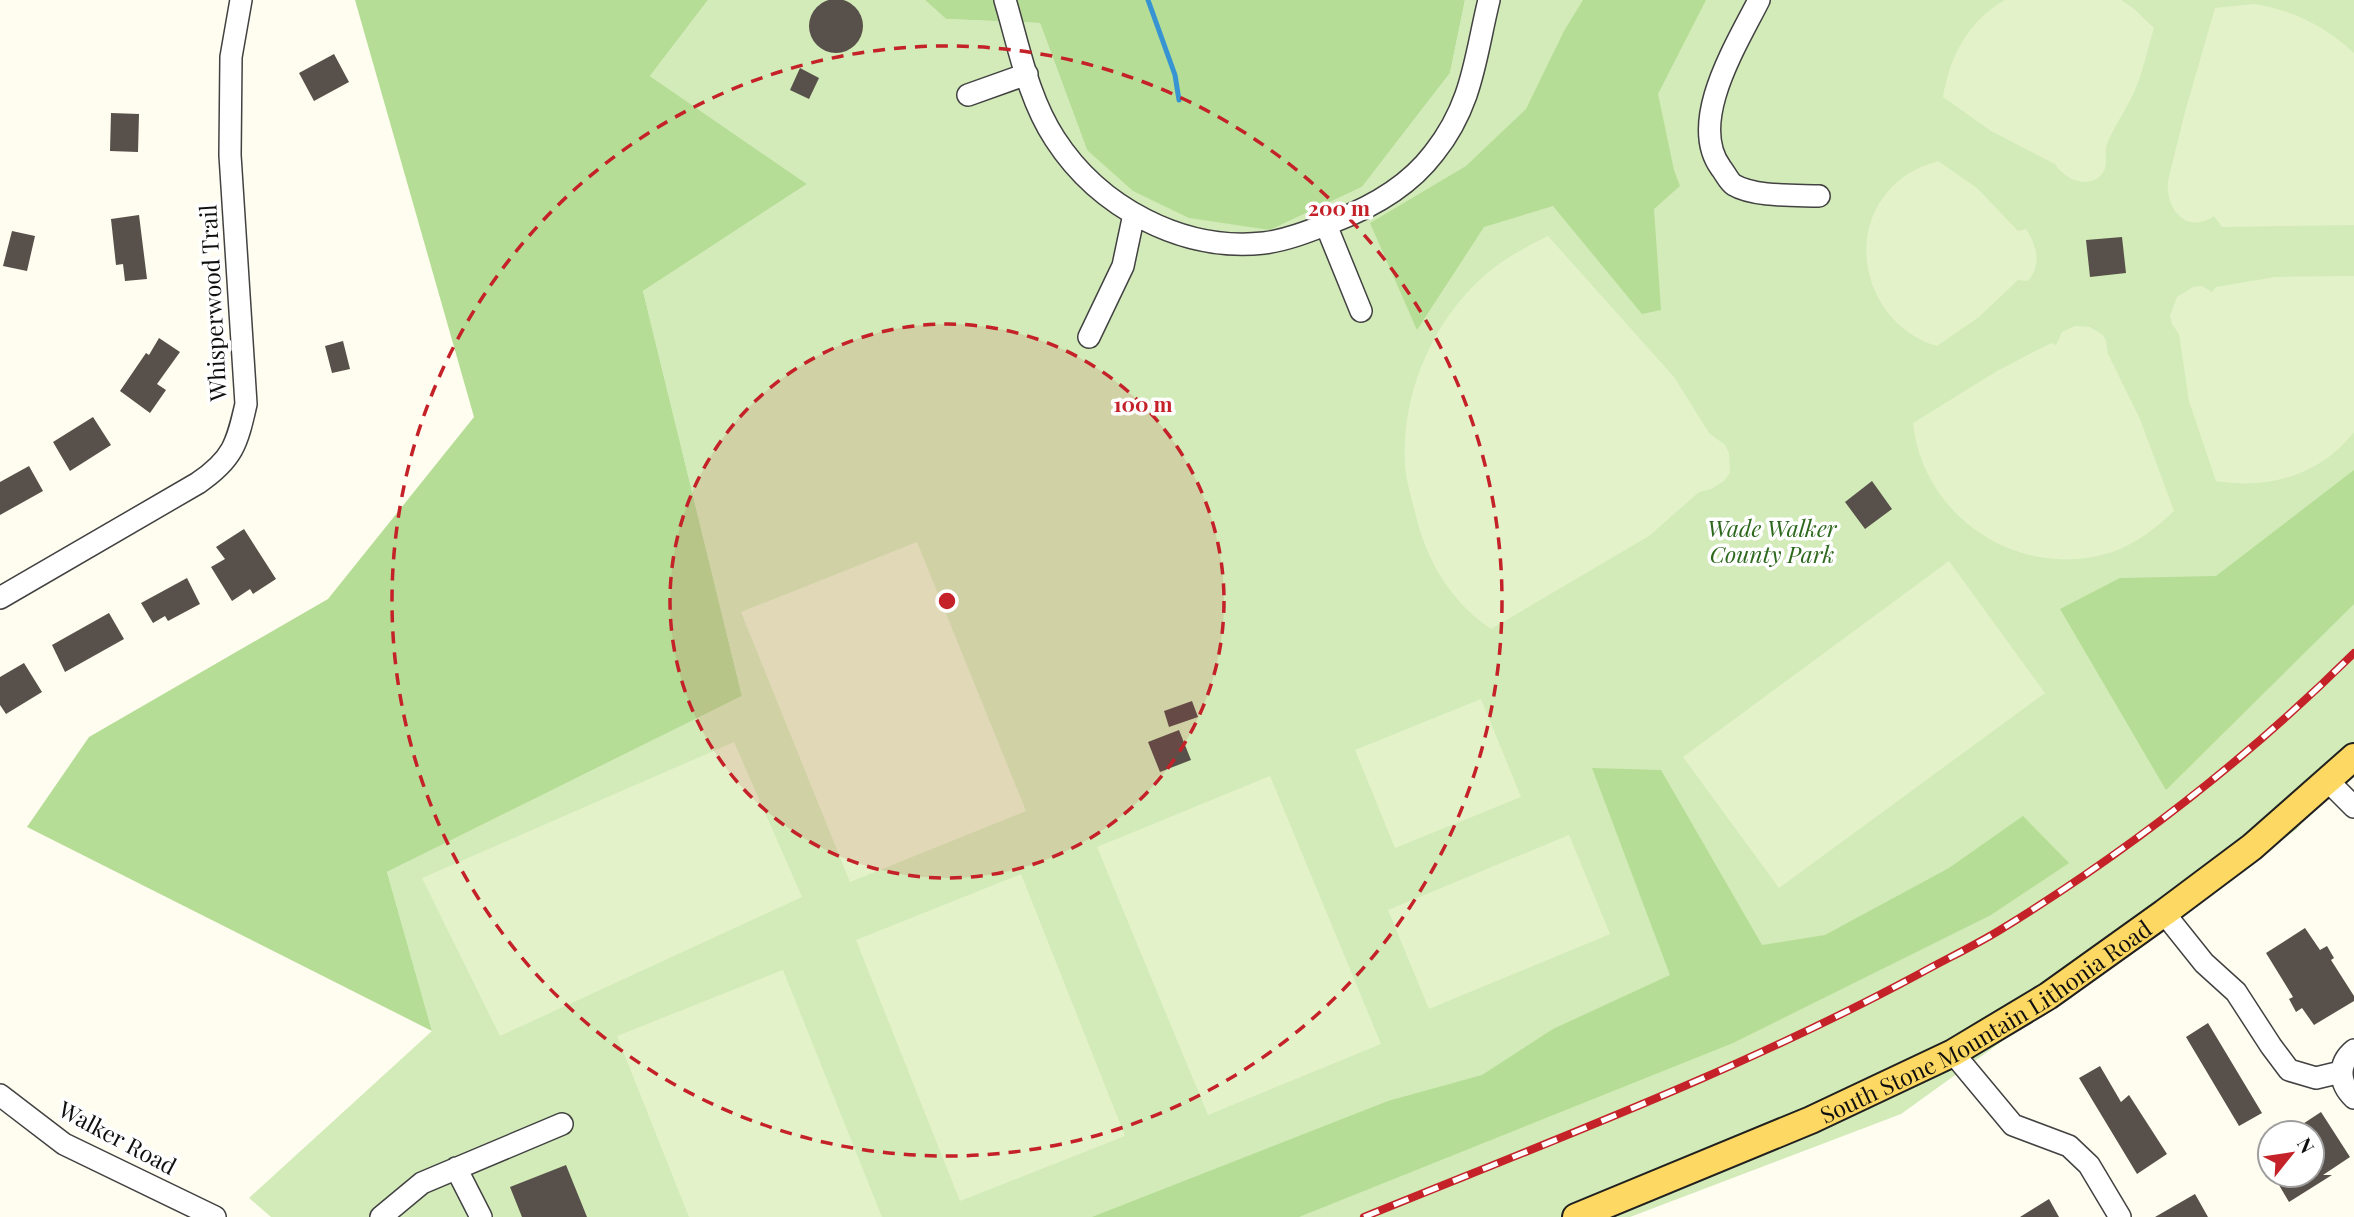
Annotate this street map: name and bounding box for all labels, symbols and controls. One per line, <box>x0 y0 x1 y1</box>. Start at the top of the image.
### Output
text: 200 m <box>1308 193 1370 221</box>
street label: Whisperwood Trail <box>191 203 233 403</box>
text: 100 m <box>1113 389 1173 417</box>
park label: Wade Walker County Park <box>1707 512 1838 569</box>
centre of rings <box>935 589 959 613</box>
street label: South Stone Mountain Lithonia Road <box>1814 912 2157 1129</box>
street label: Walker Road <box>53 1093 182 1181</box>
north arrow <box>2256 1119 2326 1189</box>
text: N <box>2292 1133 2321 1158</box>

